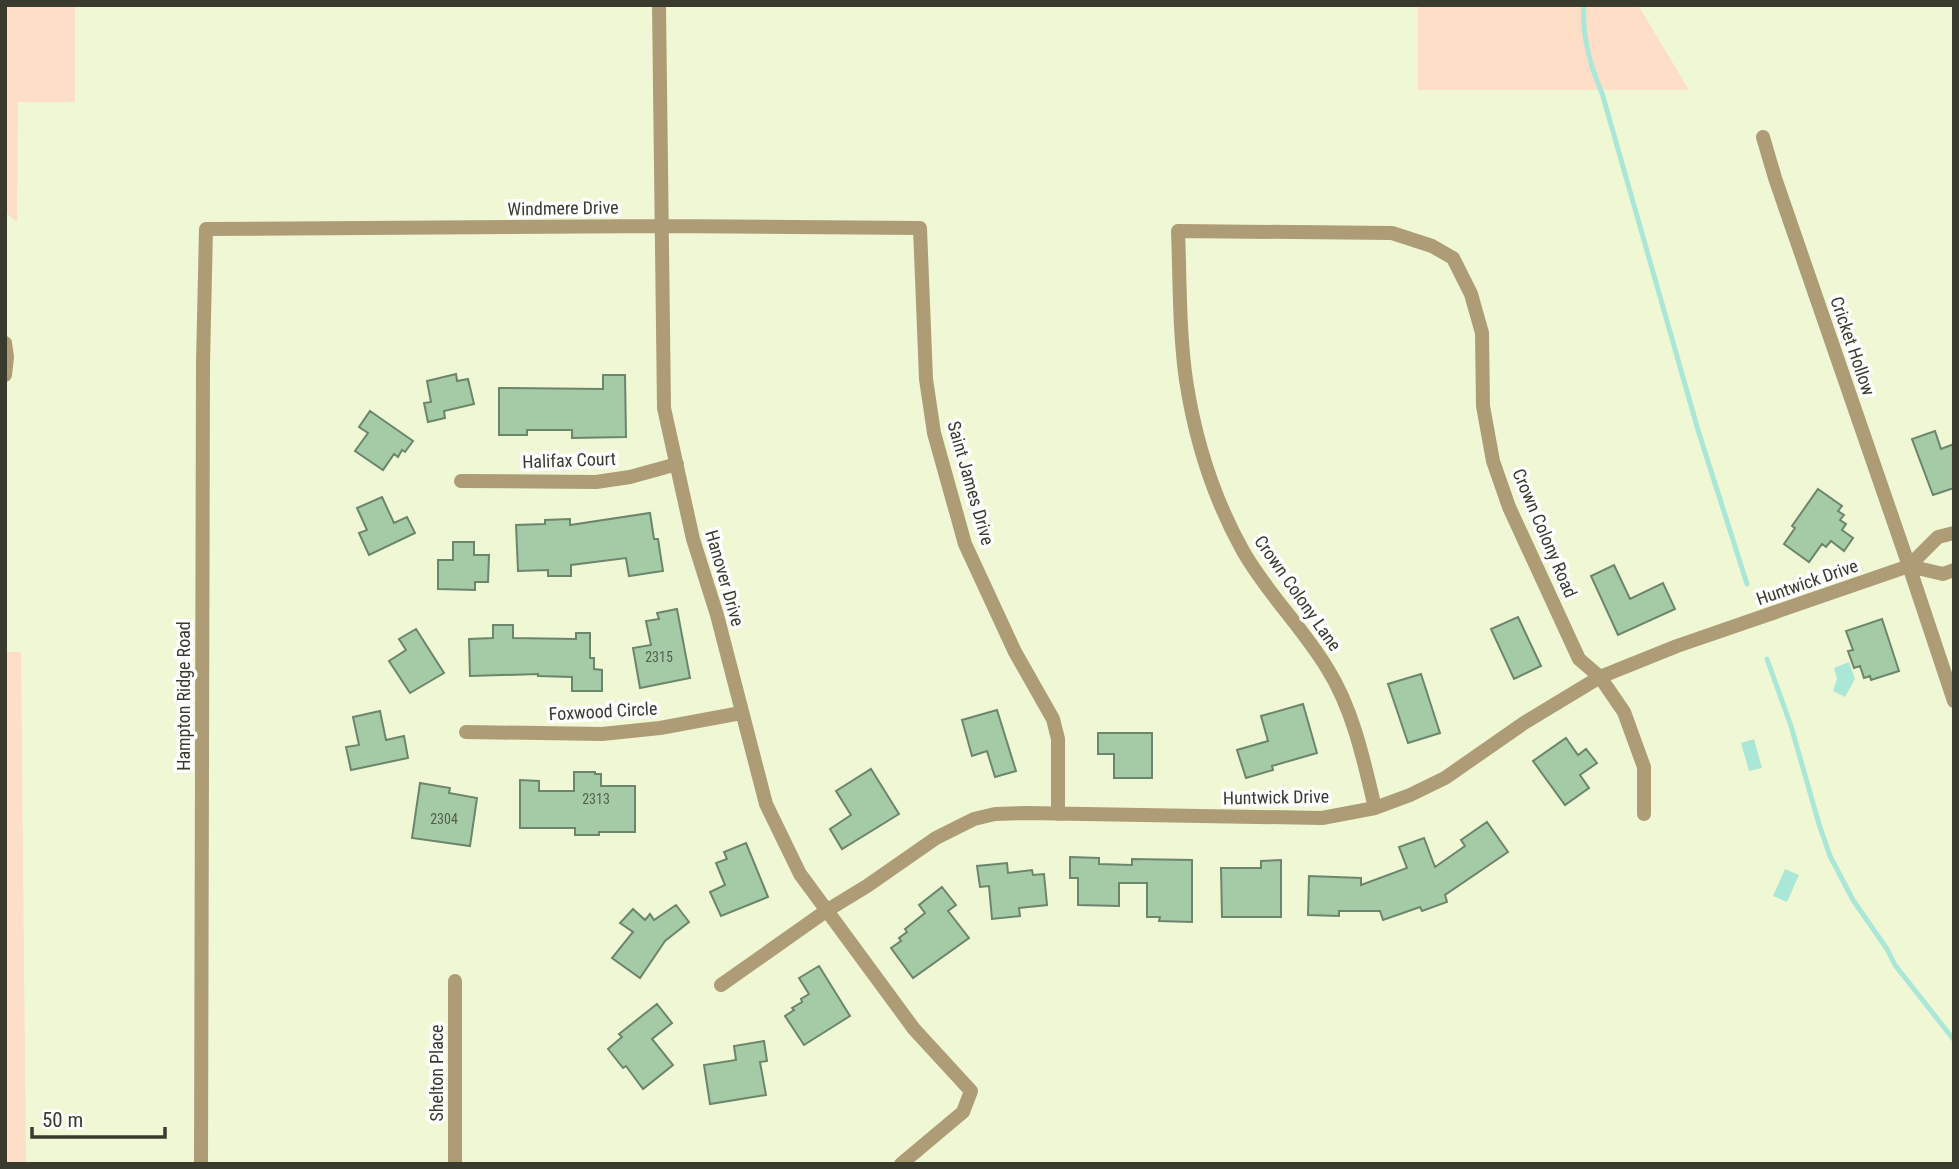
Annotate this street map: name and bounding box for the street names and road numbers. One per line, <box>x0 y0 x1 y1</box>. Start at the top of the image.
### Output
street label: Windmere Drive <box>507 197 619 219</box>
street label: Cricket Hollow <box>1826 294 1880 398</box>
street label: Saint James Drive <box>943 419 999 547</box>
street label: Halifax Court <box>522 448 616 472</box>
street label: Crown Colony Road <box>1508 465 1582 601</box>
street label: Hanover Drive <box>701 528 749 628</box>
street label: Crown Colony Lane <box>1250 531 1346 655</box>
street label: Huntwick Drive <box>1753 555 1861 609</box>
street label: Hampton Ridge Road <box>173 621 194 771</box>
street label: Foxwood Circle <box>548 698 658 724</box>
street label: Huntwick Drive <box>1223 786 1329 808</box>
street label: Shelton Place <box>426 1024 447 1122</box>

